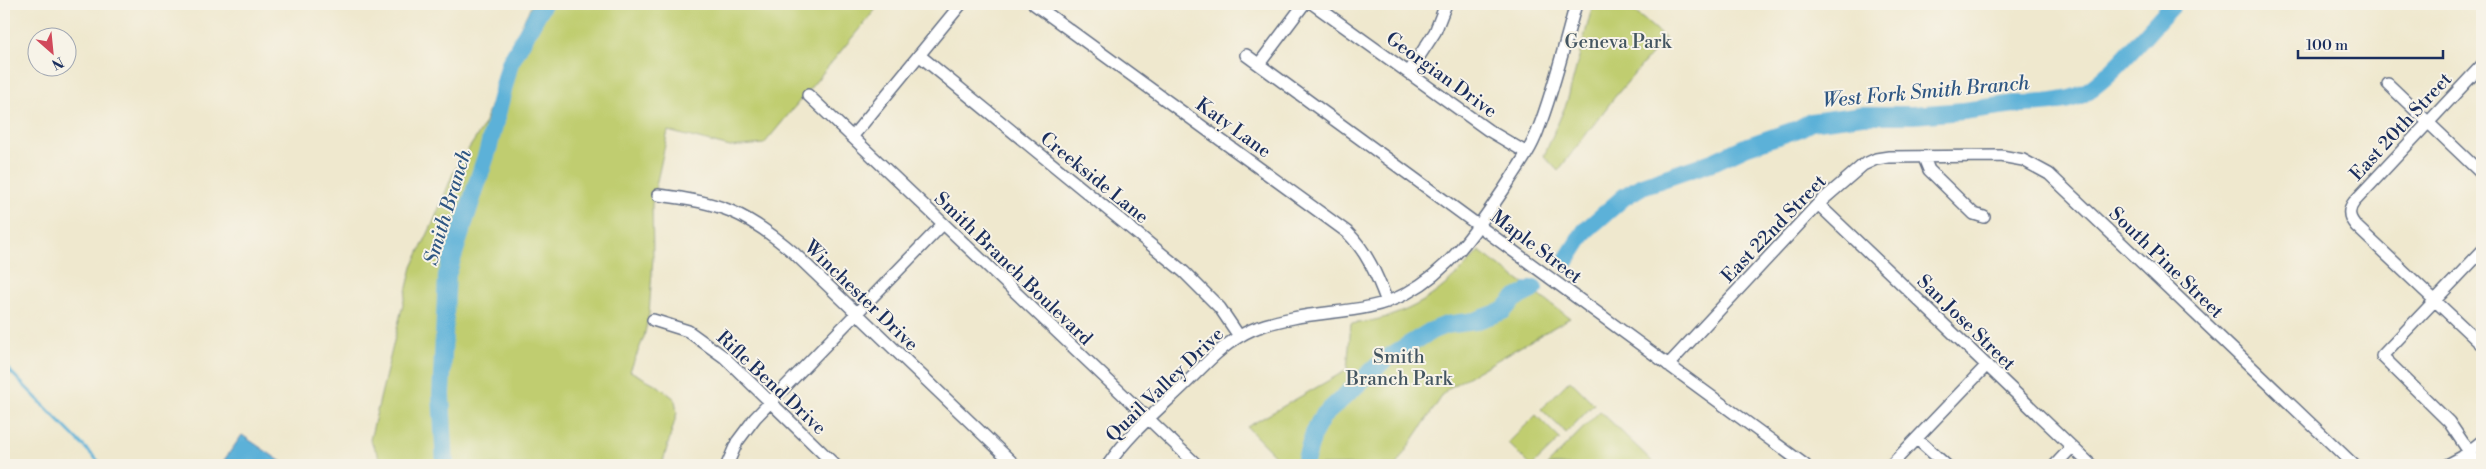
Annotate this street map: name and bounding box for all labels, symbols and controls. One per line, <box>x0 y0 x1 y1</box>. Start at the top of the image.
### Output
street label: Georgian Drive <box>1381 26 1502 123</box>
north arrow <box>28 28 78 78</box>
scale bar <box>2298 28 2444 60</box>
park label: Geneva Park <box>1565 30 1673 54</box>
text: 100 m <box>2306 36 2348 55</box>
text: N <box>48 52 66 73</box>
street label: East 20th Street <box>2345 67 2457 186</box>
water label: West Fork Smith Branch <box>1822 71 2031 114</box>
street label: Katy Lane <box>1191 92 1276 163</box>
street label: Creekside Lane <box>1035 127 1154 229</box>
water label: Smith Branch <box>419 146 478 268</box>
street label: East 22nd Street <box>1716 169 1832 288</box>
street label: Smith Branch Boulevard <box>929 187 1098 351</box>
street label: South Pine Street <box>2104 202 2229 324</box>
street label: Maple Street <box>1486 205 1587 289</box>
street label: Winchester Drive <box>798 234 923 356</box>
street label: San Jose Street <box>1912 270 2021 376</box>
street label: Quail Valley Drive <box>1101 322 1229 447</box>
street label: Rifle Bend Drive <box>711 326 831 440</box>
park label: Smith Branch Park <box>1345 345 1453 391</box>

